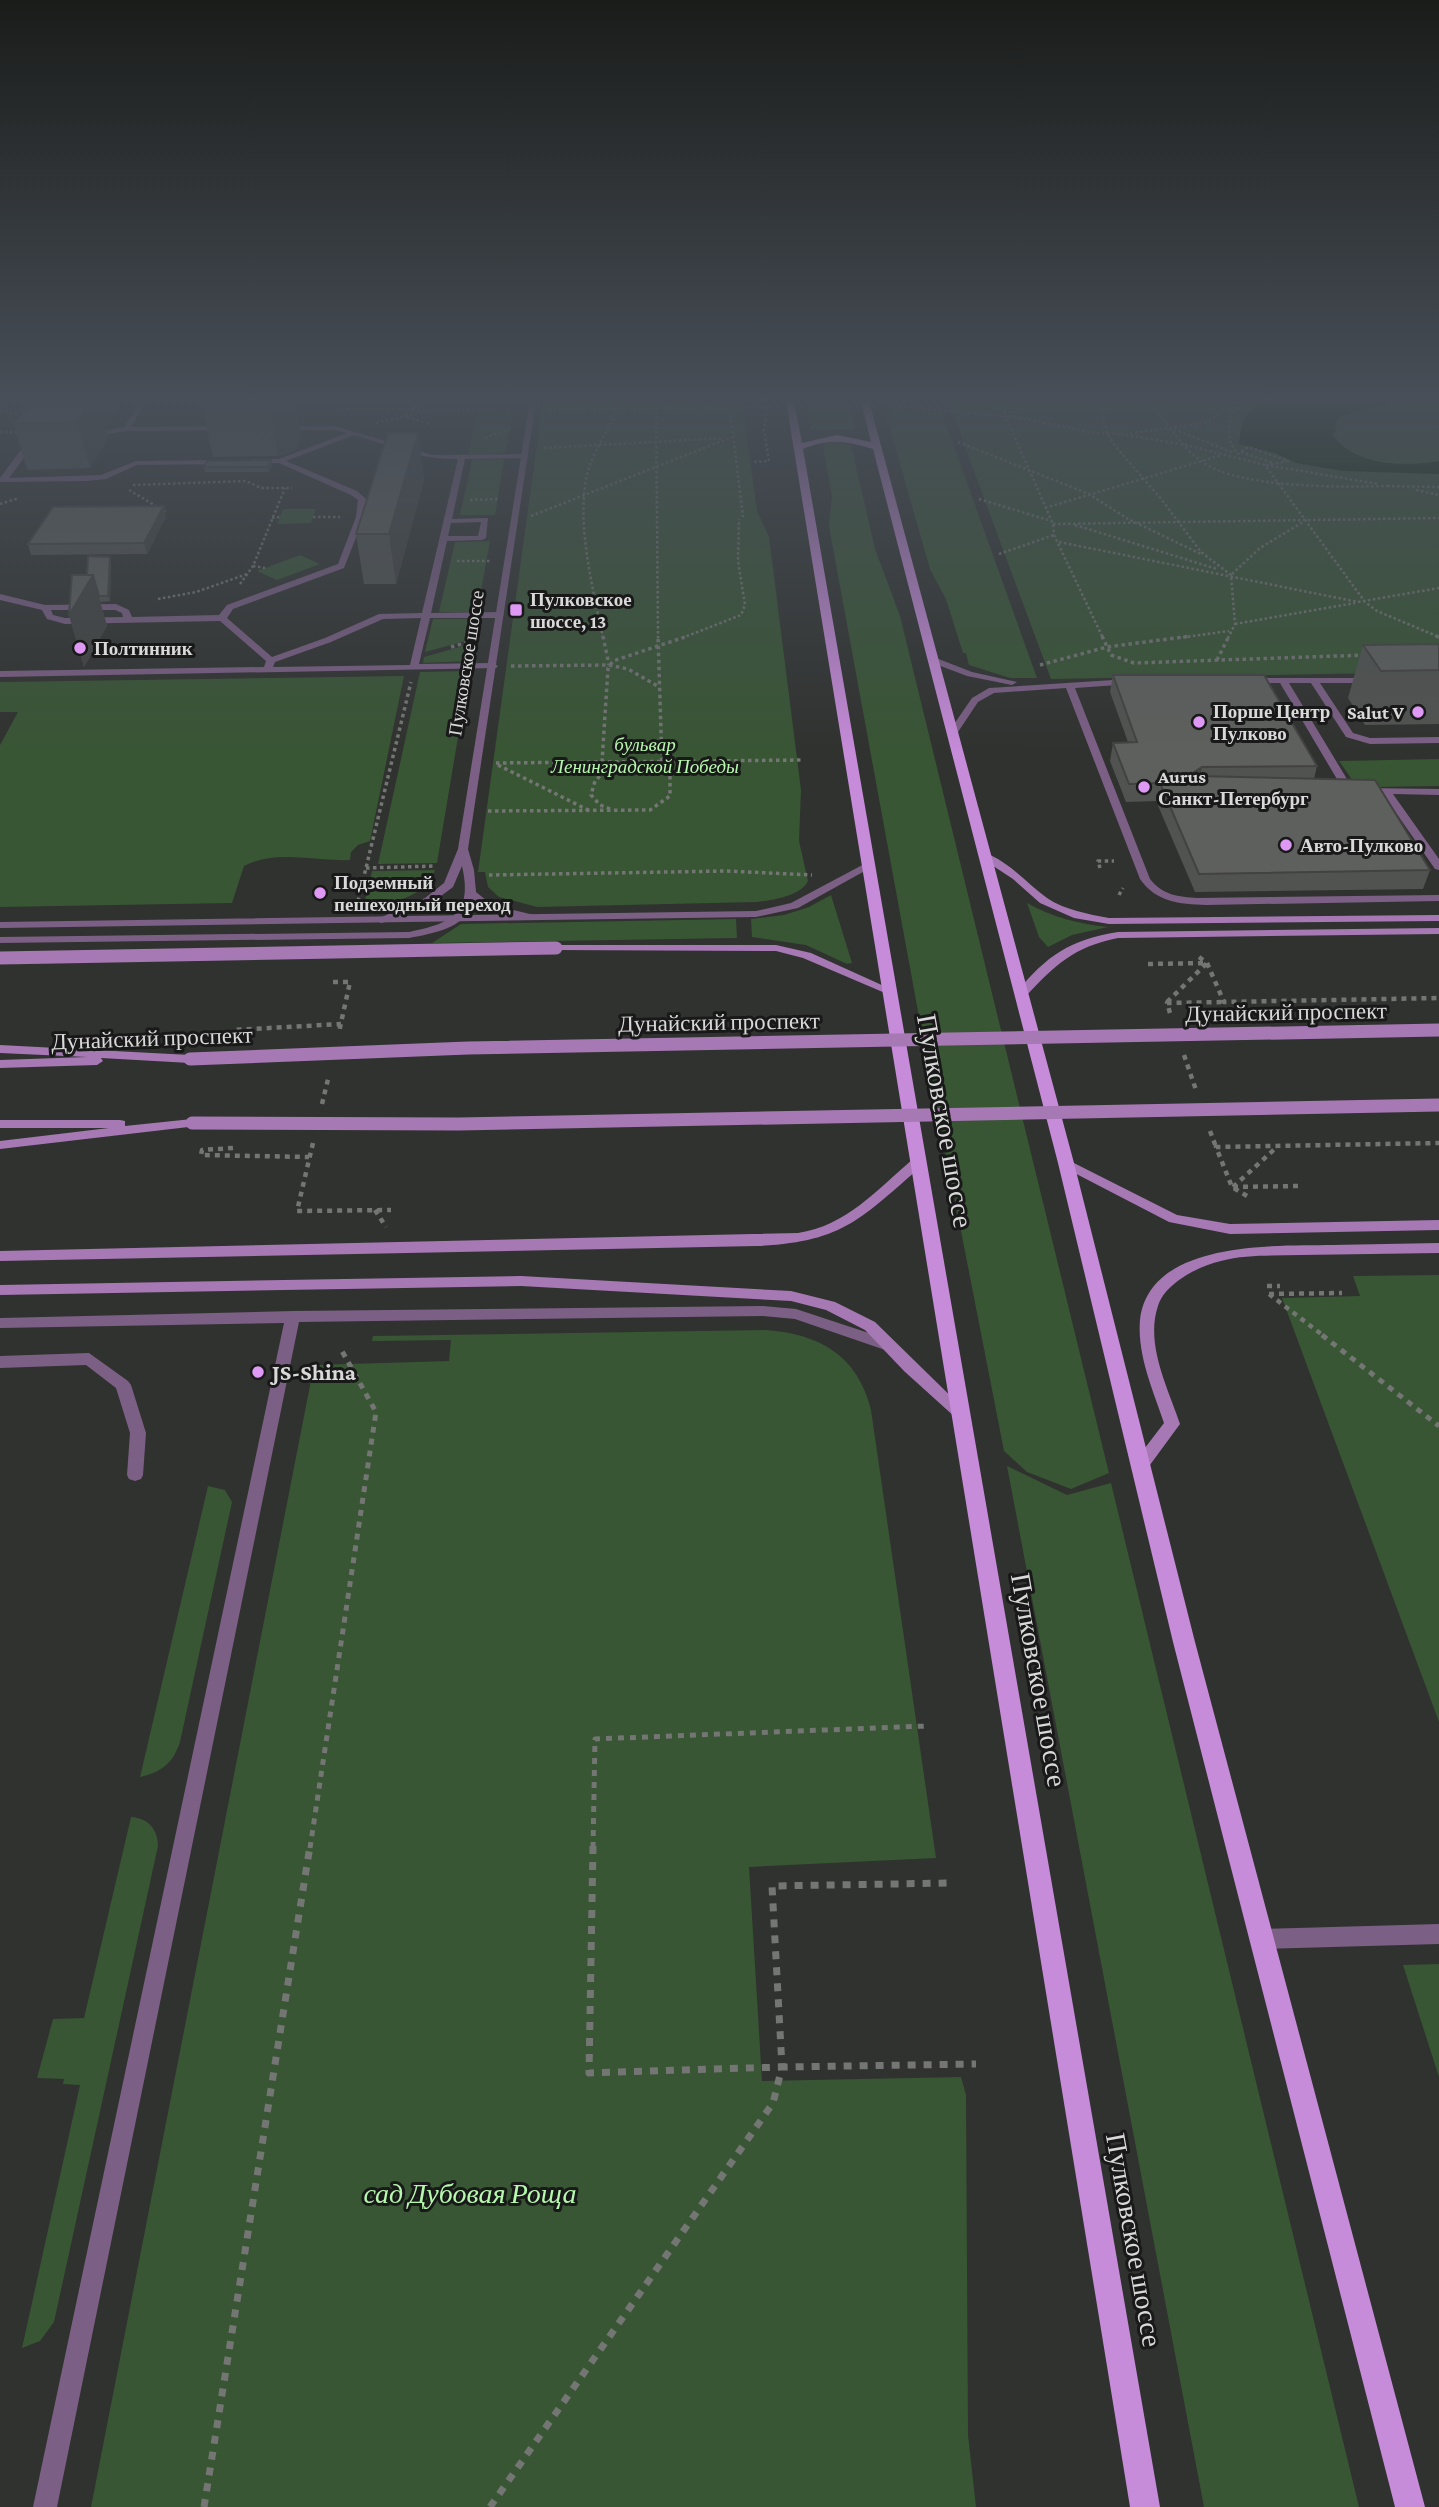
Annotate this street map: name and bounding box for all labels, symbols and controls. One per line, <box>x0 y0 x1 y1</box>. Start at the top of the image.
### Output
street label: Пулковское шоссе <box>444 589 488 737</box>
place label: Пулковское шоссе, 13 <box>530 589 632 632</box>
marker: Пулковское шоссе, 13 <box>508 602 524 618</box>
place label: Полтинник <box>94 638 193 659</box>
marker: Полтинник <box>72 640 88 656</box>
place label: Порше Центр Пулково <box>1213 701 1330 744</box>
place label: Salut V <box>1347 702 1405 723</box>
marker: Salut V <box>1410 704 1426 720</box>
marker: Порше Центр Пулково <box>1191 714 1207 730</box>
park label: бульвар Ленинградской Победы <box>550 734 739 777</box>
place label: Aurus Санкт-Петербург <box>1157 766 1309 809</box>
marker: Aurus Санкт-Петербург <box>1136 779 1152 795</box>
place label: Авто-Пулково <box>1300 835 1423 856</box>
marker: Авто-Пулково <box>1278 837 1294 853</box>
place label: Подземный пешеходный переход <box>334 872 511 915</box>
marker: Подземный пешеходный переход <box>312 885 328 901</box>
street label: Дунайский проспект <box>1185 997 1387 1027</box>
street label: Дунайский проспект <box>618 1007 820 1037</box>
street label: Пулковское шоссе <box>911 1012 979 1230</box>
street label: Дунайский проспект <box>51 1021 253 1055</box>
place label: JS-Shina <box>270 1359 357 1385</box>
marker: JS-Shina <box>250 1364 266 1380</box>
street label: Пулковское шоссе <box>1005 1571 1073 1789</box>
street label: Пулковское шоссе <box>1100 2131 1168 2349</box>
park label: сад Дубовая Роща <box>363 2178 577 2209</box>

